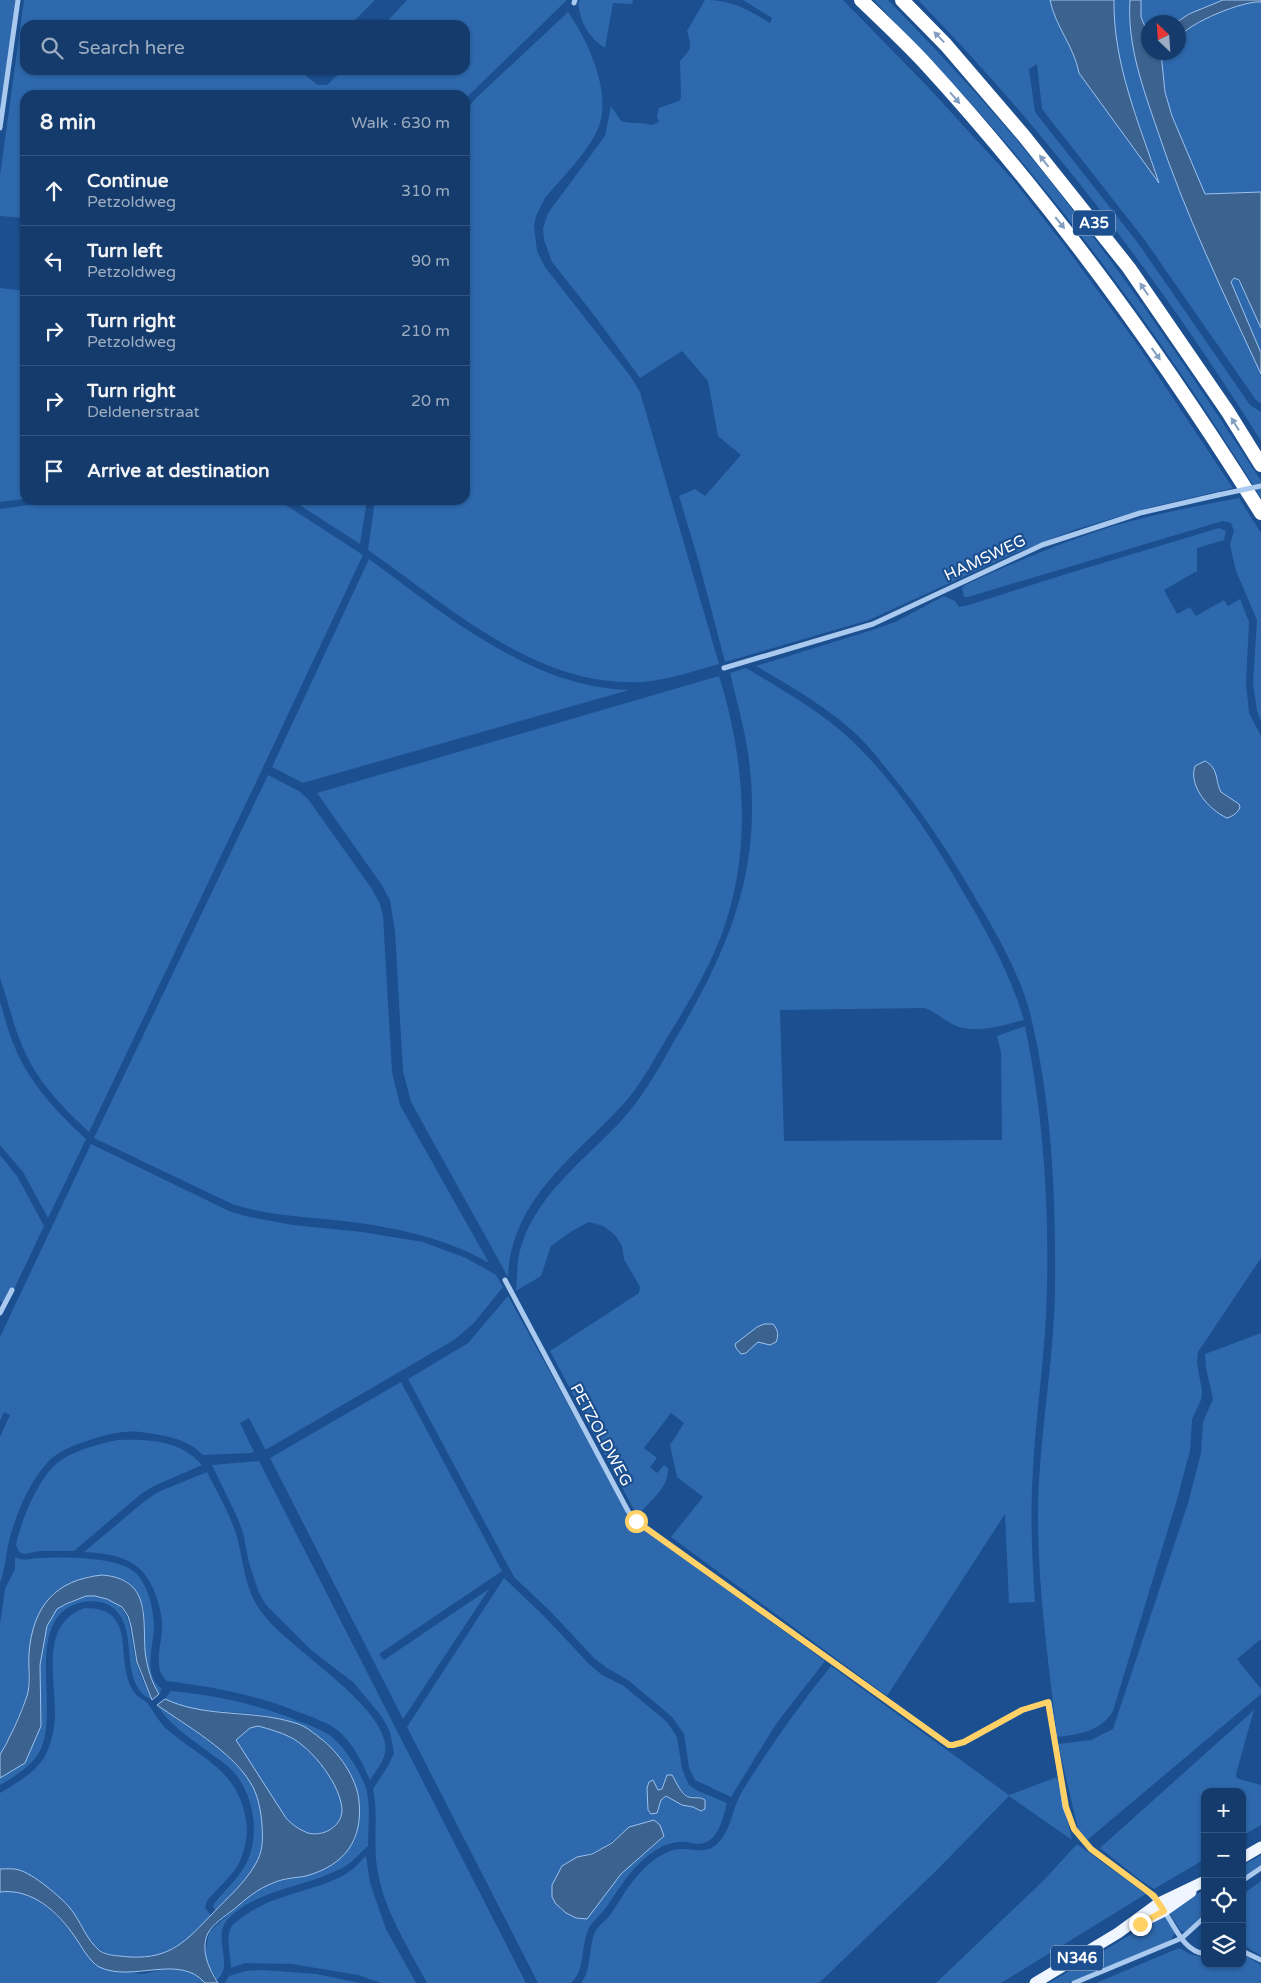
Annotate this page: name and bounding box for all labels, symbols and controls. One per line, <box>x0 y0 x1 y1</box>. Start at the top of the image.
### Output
north arrow <box>1141 15 1186 60</box>
search box <box>20 20 470 75</box>
one-way arrow <box>933 32 945 44</box>
icon: search <box>38 34 66 62</box>
text: Search here <box>78 37 185 59</box>
one-way arrow <box>950 92 961 105</box>
text: 8 min <box>40 110 96 135</box>
text: Walk · 630 m <box>351 113 450 133</box>
one-way arrow <box>1039 155 1050 168</box>
text: Continue <box>87 170 169 192</box>
icon: ahead <box>40 177 68 205</box>
text: 310 m <box>401 181 450 201</box>
text: Petzoldweg <box>87 192 176 212</box>
road number: A35 <box>1073 210 1115 236</box>
one-way arrow <box>1054 216 1065 229</box>
text: Turn left <box>87 240 163 262</box>
icon: left <box>40 247 68 275</box>
text: 90 m <box>411 251 450 271</box>
text: Petzoldweg <box>87 262 176 282</box>
one-way arrow <box>1139 282 1149 296</box>
text: Turn right <box>87 310 175 332</box>
icon: right <box>40 317 68 345</box>
text: 210 m <box>401 321 450 341</box>
text: Petzoldweg <box>87 332 176 352</box>
one-way arrow <box>1151 347 1161 361</box>
text: Turn right <box>87 380 175 402</box>
icon: right <box>40 387 68 415</box>
text: 20 m <box>411 391 450 411</box>
text: Deldenerstraat <box>87 402 200 422</box>
one-way arrow <box>1230 417 1240 430</box>
icon: arrive <box>40 457 68 485</box>
text: Arrive at destination <box>87 460 270 482</box>
street label: HAMSWEG <box>941 530 1029 586</box>
street label: PETZOLDWEG <box>566 1380 636 1490</box>
route start <box>625 1510 648 1533</box>
map controls <box>1201 1788 1246 1968</box>
button: + <box>1201 1788 1246 1833</box>
button: − <box>1201 1833 1246 1878</box>
button: locate <box>1201 1878 1246 1923</box>
route end <box>1129 1913 1152 1936</box>
button: layers <box>1201 1923 1246 1968</box>
road number: N346 <box>1051 1946 1103 1970</box>

